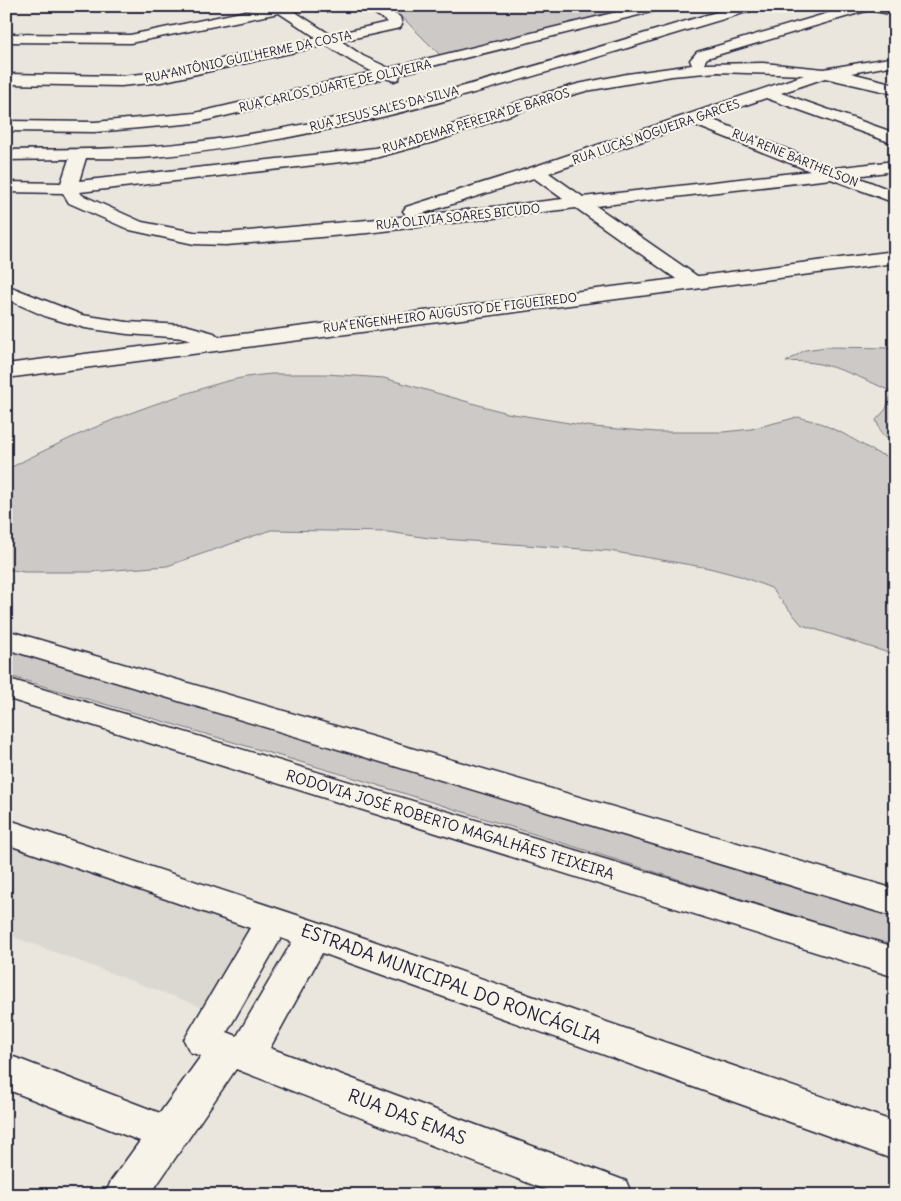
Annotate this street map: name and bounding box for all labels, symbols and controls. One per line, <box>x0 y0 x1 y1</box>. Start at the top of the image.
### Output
street label: RUA ANTÔNIO GUILHERME DA COSTA <box>143 27 353 86</box>
street label: RUA CARLOS DUARTE DE OLIVEIRA <box>237 56 433 115</box>
street label: RUA JESUS SALES DA SILVA <box>308 83 460 134</box>
street label: RUA ADEMAR PEREIRA DE BARROS <box>380 85 572 156</box>
street label: RUA LUCAS NOGUEIRA GARCES <box>570 96 742 167</box>
street label: RUA RENE BARTHELSON <box>730 125 861 190</box>
street label: RUA OLIVIA SOARES BICUDO <box>375 200 541 233</box>
street label: RUA ENGENHEIRO AUGUSTO DE FIGUEIREDO <box>322 289 578 336</box>
street label: RODOVIA JOSÉ ROBERTO MAGALHÃES TEIXEIRA <box>284 765 617 884</box>
street label: ESTRADA MUNICIPAL DO RONCÁGLIA <box>298 918 605 1049</box>
street label: RUA DAS EMAS <box>345 1083 470 1150</box>

